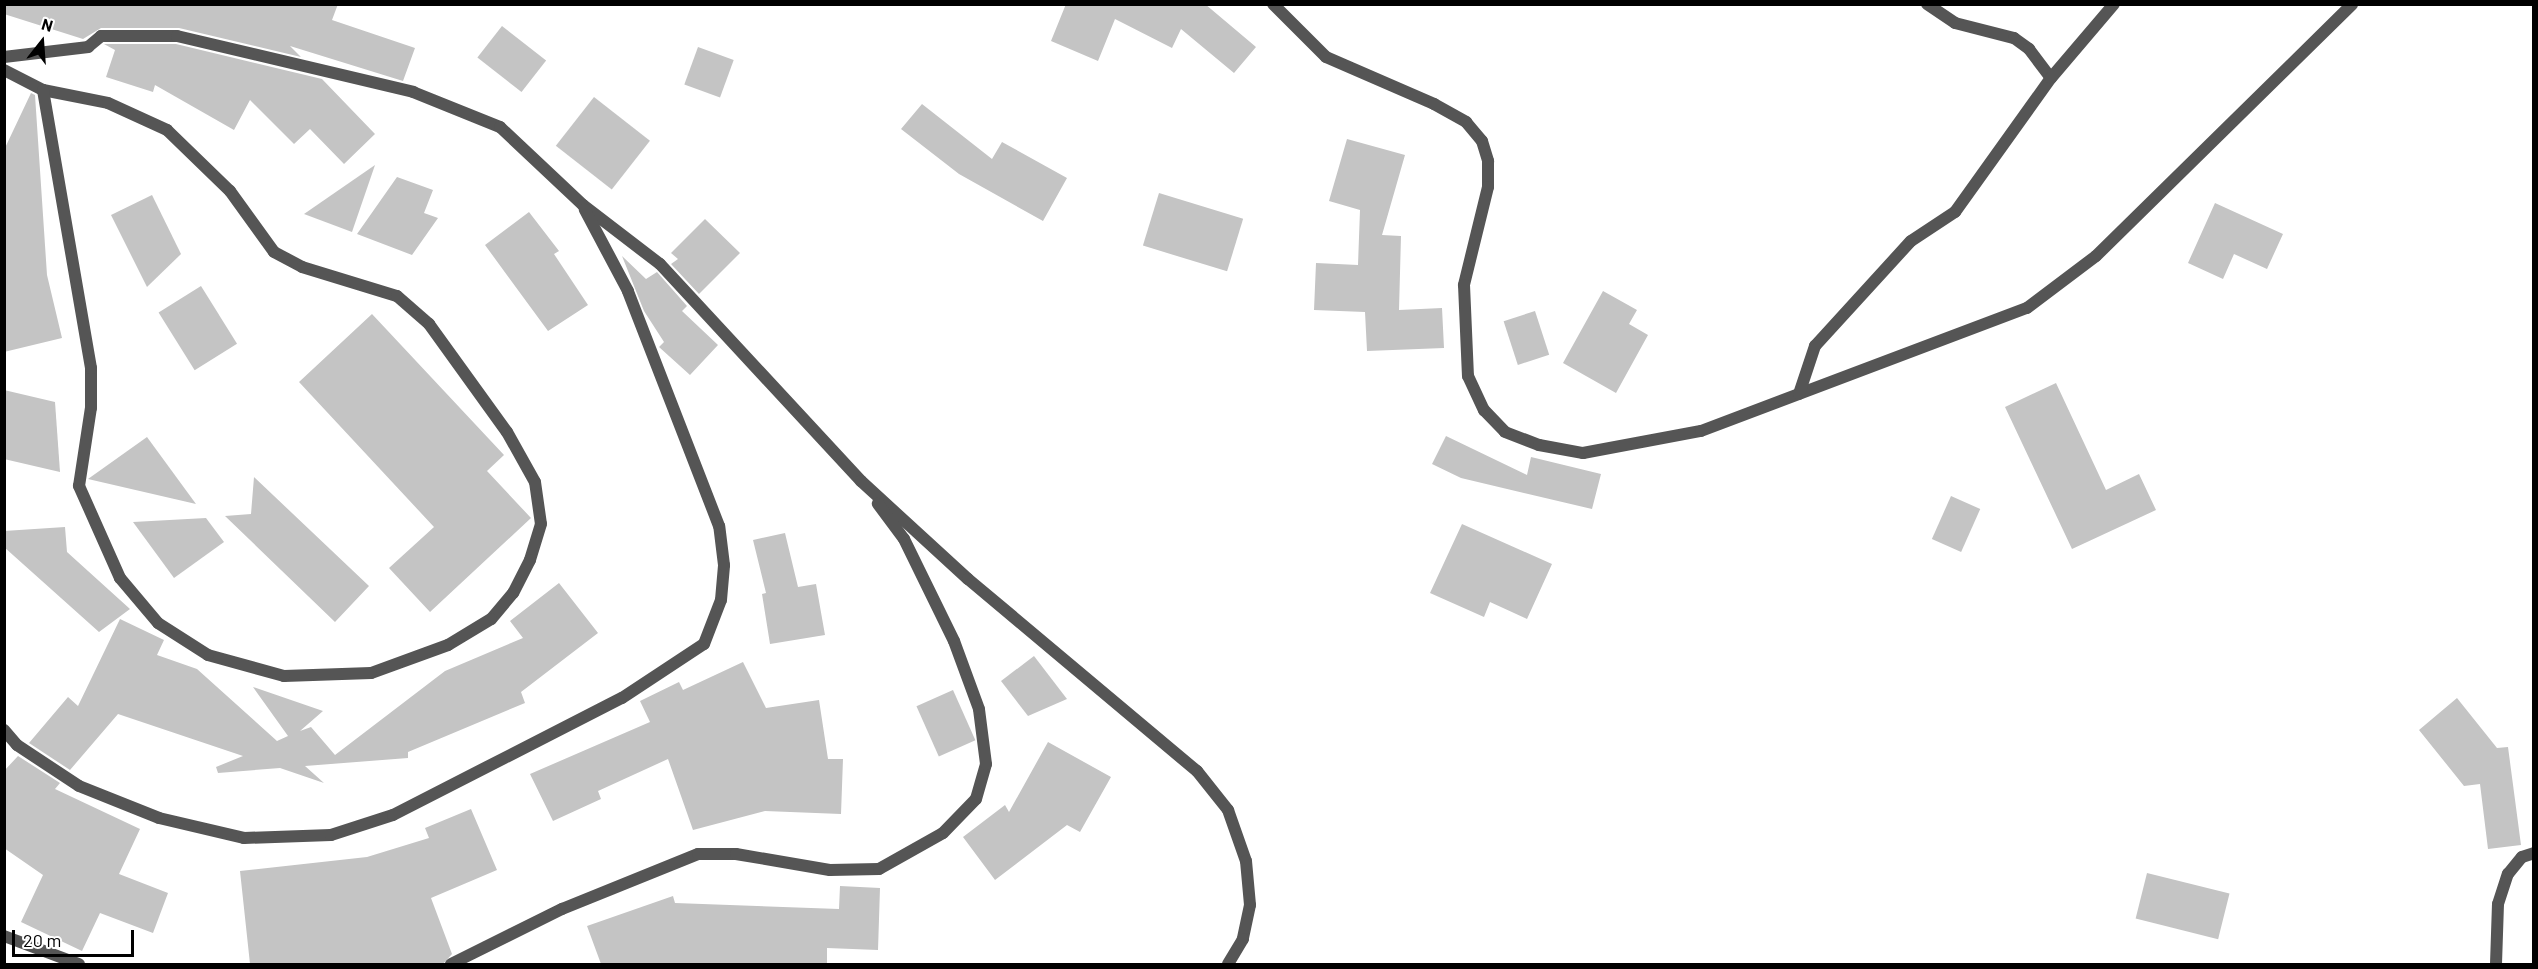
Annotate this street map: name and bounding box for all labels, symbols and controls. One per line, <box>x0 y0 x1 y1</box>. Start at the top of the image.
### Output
north arrow <box>12 12 72 72</box>
text: N <box>40 14 55 35</box>
scale bar <box>15 918 136 956</box>
text: 20 m <box>23 929 61 951</box>

